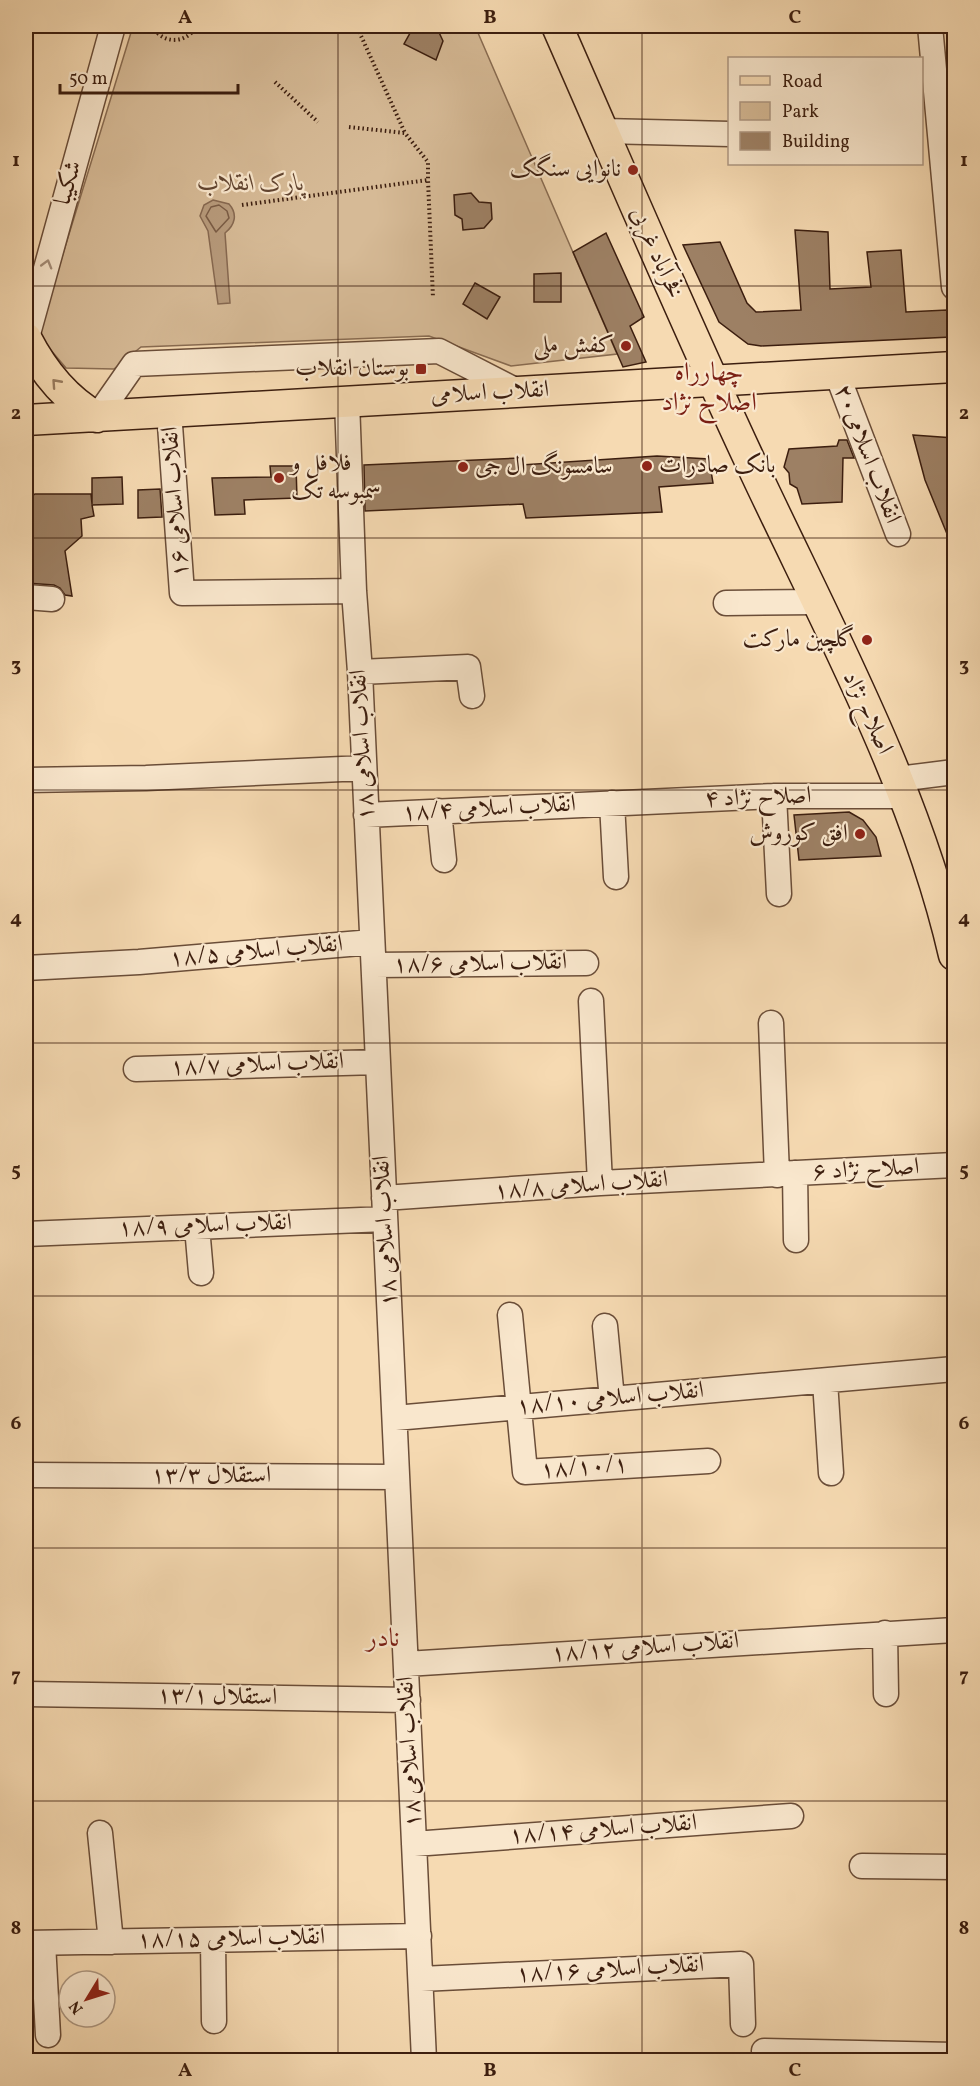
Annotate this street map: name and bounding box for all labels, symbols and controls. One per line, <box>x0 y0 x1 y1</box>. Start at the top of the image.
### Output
text: A <box>178 4 192 32</box>
text: B <box>483 4 497 32</box>
text: C <box>789 4 802 32</box>
scale bar <box>60 57 238 95</box>
legend <box>728 57 923 165</box>
text: 50 m <box>69 67 108 92</box>
text: Road <box>782 70 823 95</box>
text: Park <box>782 100 819 125</box>
text: Building <box>782 130 850 155</box>
text: 1 <box>12 147 20 175</box>
text: 1 <box>960 147 968 175</box>
place label: نانوایی سنگک <box>510 153 621 187</box>
street label: شکیبا <box>46 157 92 209</box>
marker: نانوایی سنگک <box>626 163 640 177</box>
park label: پارک انقلاب <box>198 167 307 201</box>
street label: فخرآباد غربی <box>621 202 691 304</box>
one-way arrow <box>39 259 52 269</box>
place label: کفش ملی <box>533 329 614 363</box>
marker: کفش ملی <box>619 339 633 353</box>
place label: بوستان انقلاب <box>295 352 409 386</box>
district label: چهارراه اصلاح نژاد <box>661 355 757 425</box>
marker: بوستان انقلاب <box>414 362 428 376</box>
street label: انقلاب اسلامی <box>430 373 550 413</box>
one-way arrow <box>52 379 63 390</box>
street label: انقلاب اسلامی۲۰ <box>825 379 909 529</box>
text: 2 <box>11 400 21 428</box>
text: 2 <box>959 400 969 428</box>
street label: ۱۶ انقلاب اسلامی <box>154 425 198 579</box>
place label: فلافل و سمبوسه تک <box>288 447 381 509</box>
place label: بانک صادرات <box>659 449 776 483</box>
place label: سامسونگ ال جی <box>475 450 613 484</box>
marker: بانک صادرات <box>640 459 654 473</box>
marker: سامسونگ ال جی <box>456 460 470 474</box>
marker: فلافل و سمبوسه تک <box>272 471 286 485</box>
place label: گلچین مارکت <box>743 623 855 657</box>
marker: گلچین مارکت <box>860 633 874 647</box>
text: 3 <box>11 652 21 680</box>
text: 3 <box>959 652 969 680</box>
street label: اصلاح نژاد <box>831 666 901 761</box>
street label: ۱۸ انقلاب اسلامی <box>342 668 384 822</box>
street label: ۴ اصلاح نژاد <box>704 779 812 819</box>
street label: ۱۸/۴ انقلاب اسلامی <box>401 787 577 831</box>
place label: افق کوروش <box>749 817 848 851</box>
marker: افق کوروش <box>853 827 867 841</box>
text: 4 <box>10 905 22 933</box>
text: 4 <box>958 905 970 933</box>
street label: ۱۸/۵ انقلاب اسلامی <box>168 927 344 977</box>
street label: ۱۸/۶ انقلاب اسلامی <box>393 945 567 983</box>
street label: ۱۸/۷ انقلاب اسلامی <box>169 1045 345 1085</box>
street label: ۶ اصلاح نژاد <box>812 1150 920 1192</box>
street label: ۱۸ انقلاب اسلامی <box>365 1154 407 1308</box>
text: 5 <box>11 1157 21 1185</box>
text: 5 <box>959 1157 969 1185</box>
street label: ۱۸/۸ انقلاب اسلامی <box>493 1163 669 1209</box>
street label: ۱۸/۹ انقلاب اسلامی <box>117 1206 293 1246</box>
street label: ۱۸/۱۰ انقلاب اسلامی <box>515 1374 705 1424</box>
text: 6 <box>11 1410 22 1438</box>
text: 6 <box>959 1410 970 1438</box>
street label: ۱۸/۱۰/۱ <box>539 1448 629 1488</box>
street label: ۱۳/۳ استقلال <box>151 1459 271 1493</box>
district label: نادر <box>364 1621 399 1657</box>
street label: ۱۸/۱۲ انقلاب اسلامی <box>550 1624 740 1672</box>
text: 7 <box>11 1662 21 1690</box>
text: 7 <box>959 1662 969 1690</box>
street label: ۱۸ انقلاب اسلامی <box>389 1675 431 1829</box>
street label: ۱۳/۱ استقلال <box>156 1679 278 1715</box>
street label: ۱۸/۱۴ انقلاب اسلامی <box>508 1806 698 1854</box>
text: 8 <box>11 1915 21 1943</box>
text: 8 <box>959 1915 969 1943</box>
street label: ۱۸/۱۵ انقلاب اسلامی <box>137 1920 325 1958</box>
street label: ۱۸/۱۶ انقلاب اسلامی <box>515 1948 705 1992</box>
north arrow <box>57 1969 117 2029</box>
text: N <box>64 1995 89 2018</box>
text: A <box>178 2057 192 2085</box>
text: B <box>483 2057 497 2085</box>
text: C <box>789 2057 802 2085</box>

